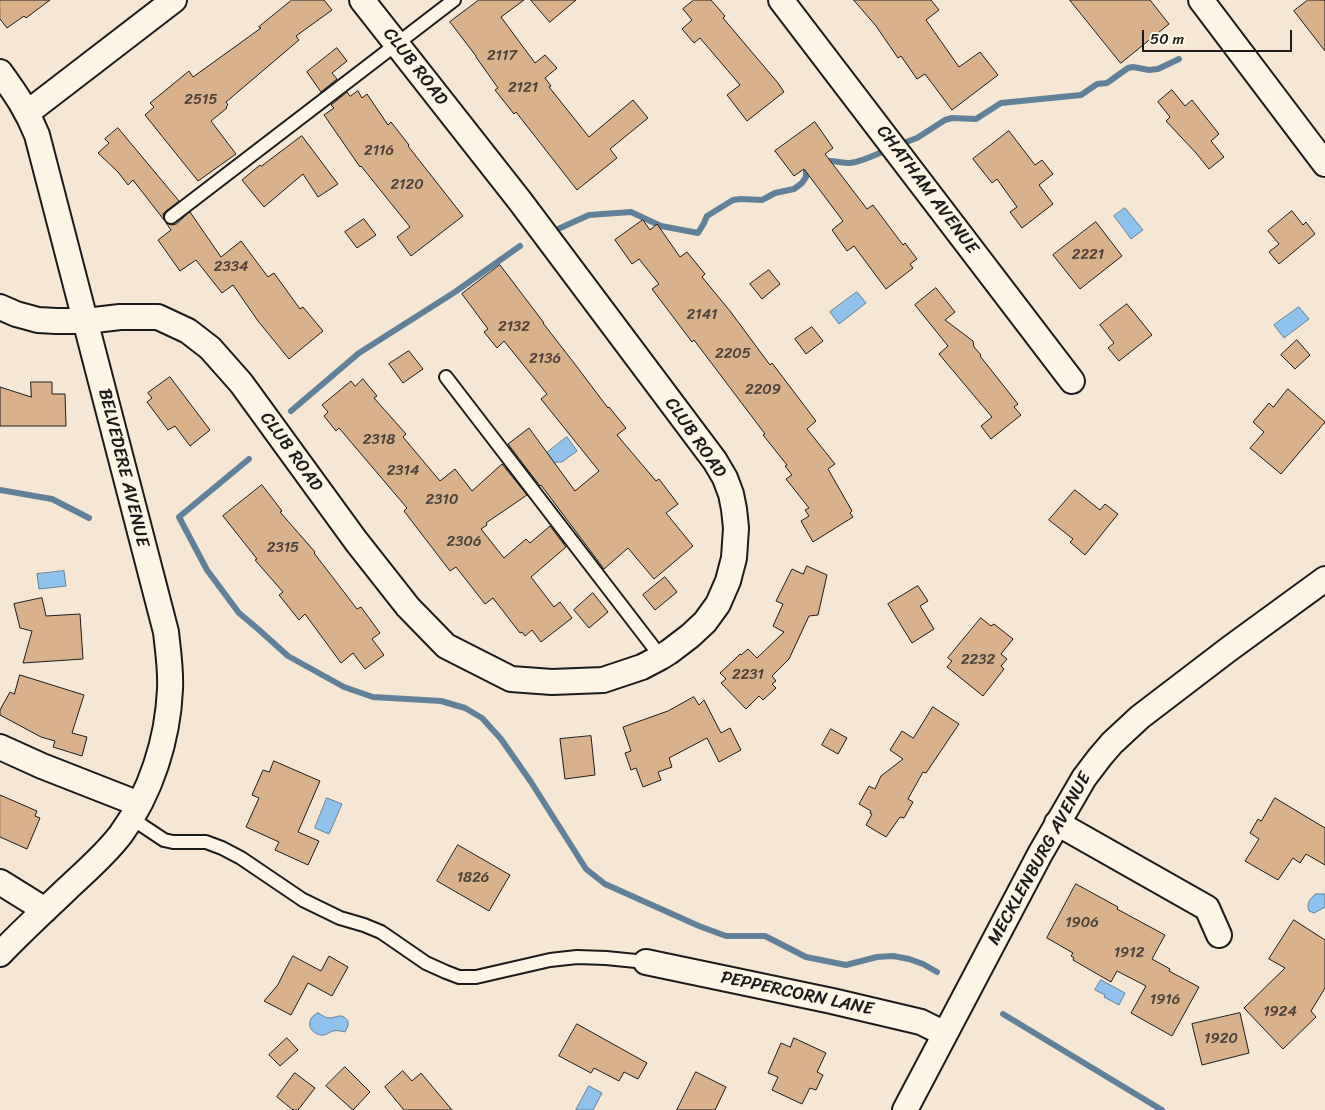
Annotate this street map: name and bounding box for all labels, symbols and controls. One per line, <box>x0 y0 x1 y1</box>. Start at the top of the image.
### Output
scale bar <box>1145 20 1295 52</box>
street label: CLUB ROAD <box>378 24 452 110</box>
text: 50 m <box>1150 26 1184 52</box>
house number: 2117 <box>487 47 517 65</box>
house number: 2121 <box>508 79 538 97</box>
house number: 2515 <box>184 91 218 109</box>
street label: CHATHAM AVENUE <box>872 121 982 259</box>
house number: 2116 <box>364 142 394 160</box>
house number: 2120 <box>390 176 424 194</box>
house number: 2221 <box>1072 246 1104 264</box>
house number: 2334 <box>214 258 248 276</box>
house number: 2141 <box>687 306 717 324</box>
house number: 2132 <box>498 318 530 336</box>
house number: 2205 <box>715 345 751 363</box>
house number: 2136 <box>529 350 561 368</box>
house number: 2209 <box>745 381 781 399</box>
street label: BELVEDERE AVENUE <box>93 387 153 549</box>
street label: CLUB ROAD <box>660 394 730 482</box>
street label: CLUB ROAD <box>255 408 327 496</box>
house number: 2318 <box>363 431 395 449</box>
house number: 2314 <box>387 462 419 480</box>
house number: 2310 <box>426 491 458 509</box>
house number: 2306 <box>447 533 481 551</box>
house number: 2315 <box>267 539 299 557</box>
house number: 2232 <box>961 651 995 669</box>
house number: 2231 <box>732 666 764 684</box>
street label: MECKLENBURG AVENUE <box>984 769 1096 949</box>
house number: 1826 <box>457 869 489 887</box>
house number: 1906 <box>1065 914 1099 932</box>
house number: 1912 <box>1114 944 1144 962</box>
street label: PEPPERCORN LANE <box>719 967 875 1021</box>
house number: 1916 <box>1150 991 1180 1009</box>
house number: 1924 <box>1263 1003 1297 1021</box>
house number: 1920 <box>1204 1030 1238 1048</box>

